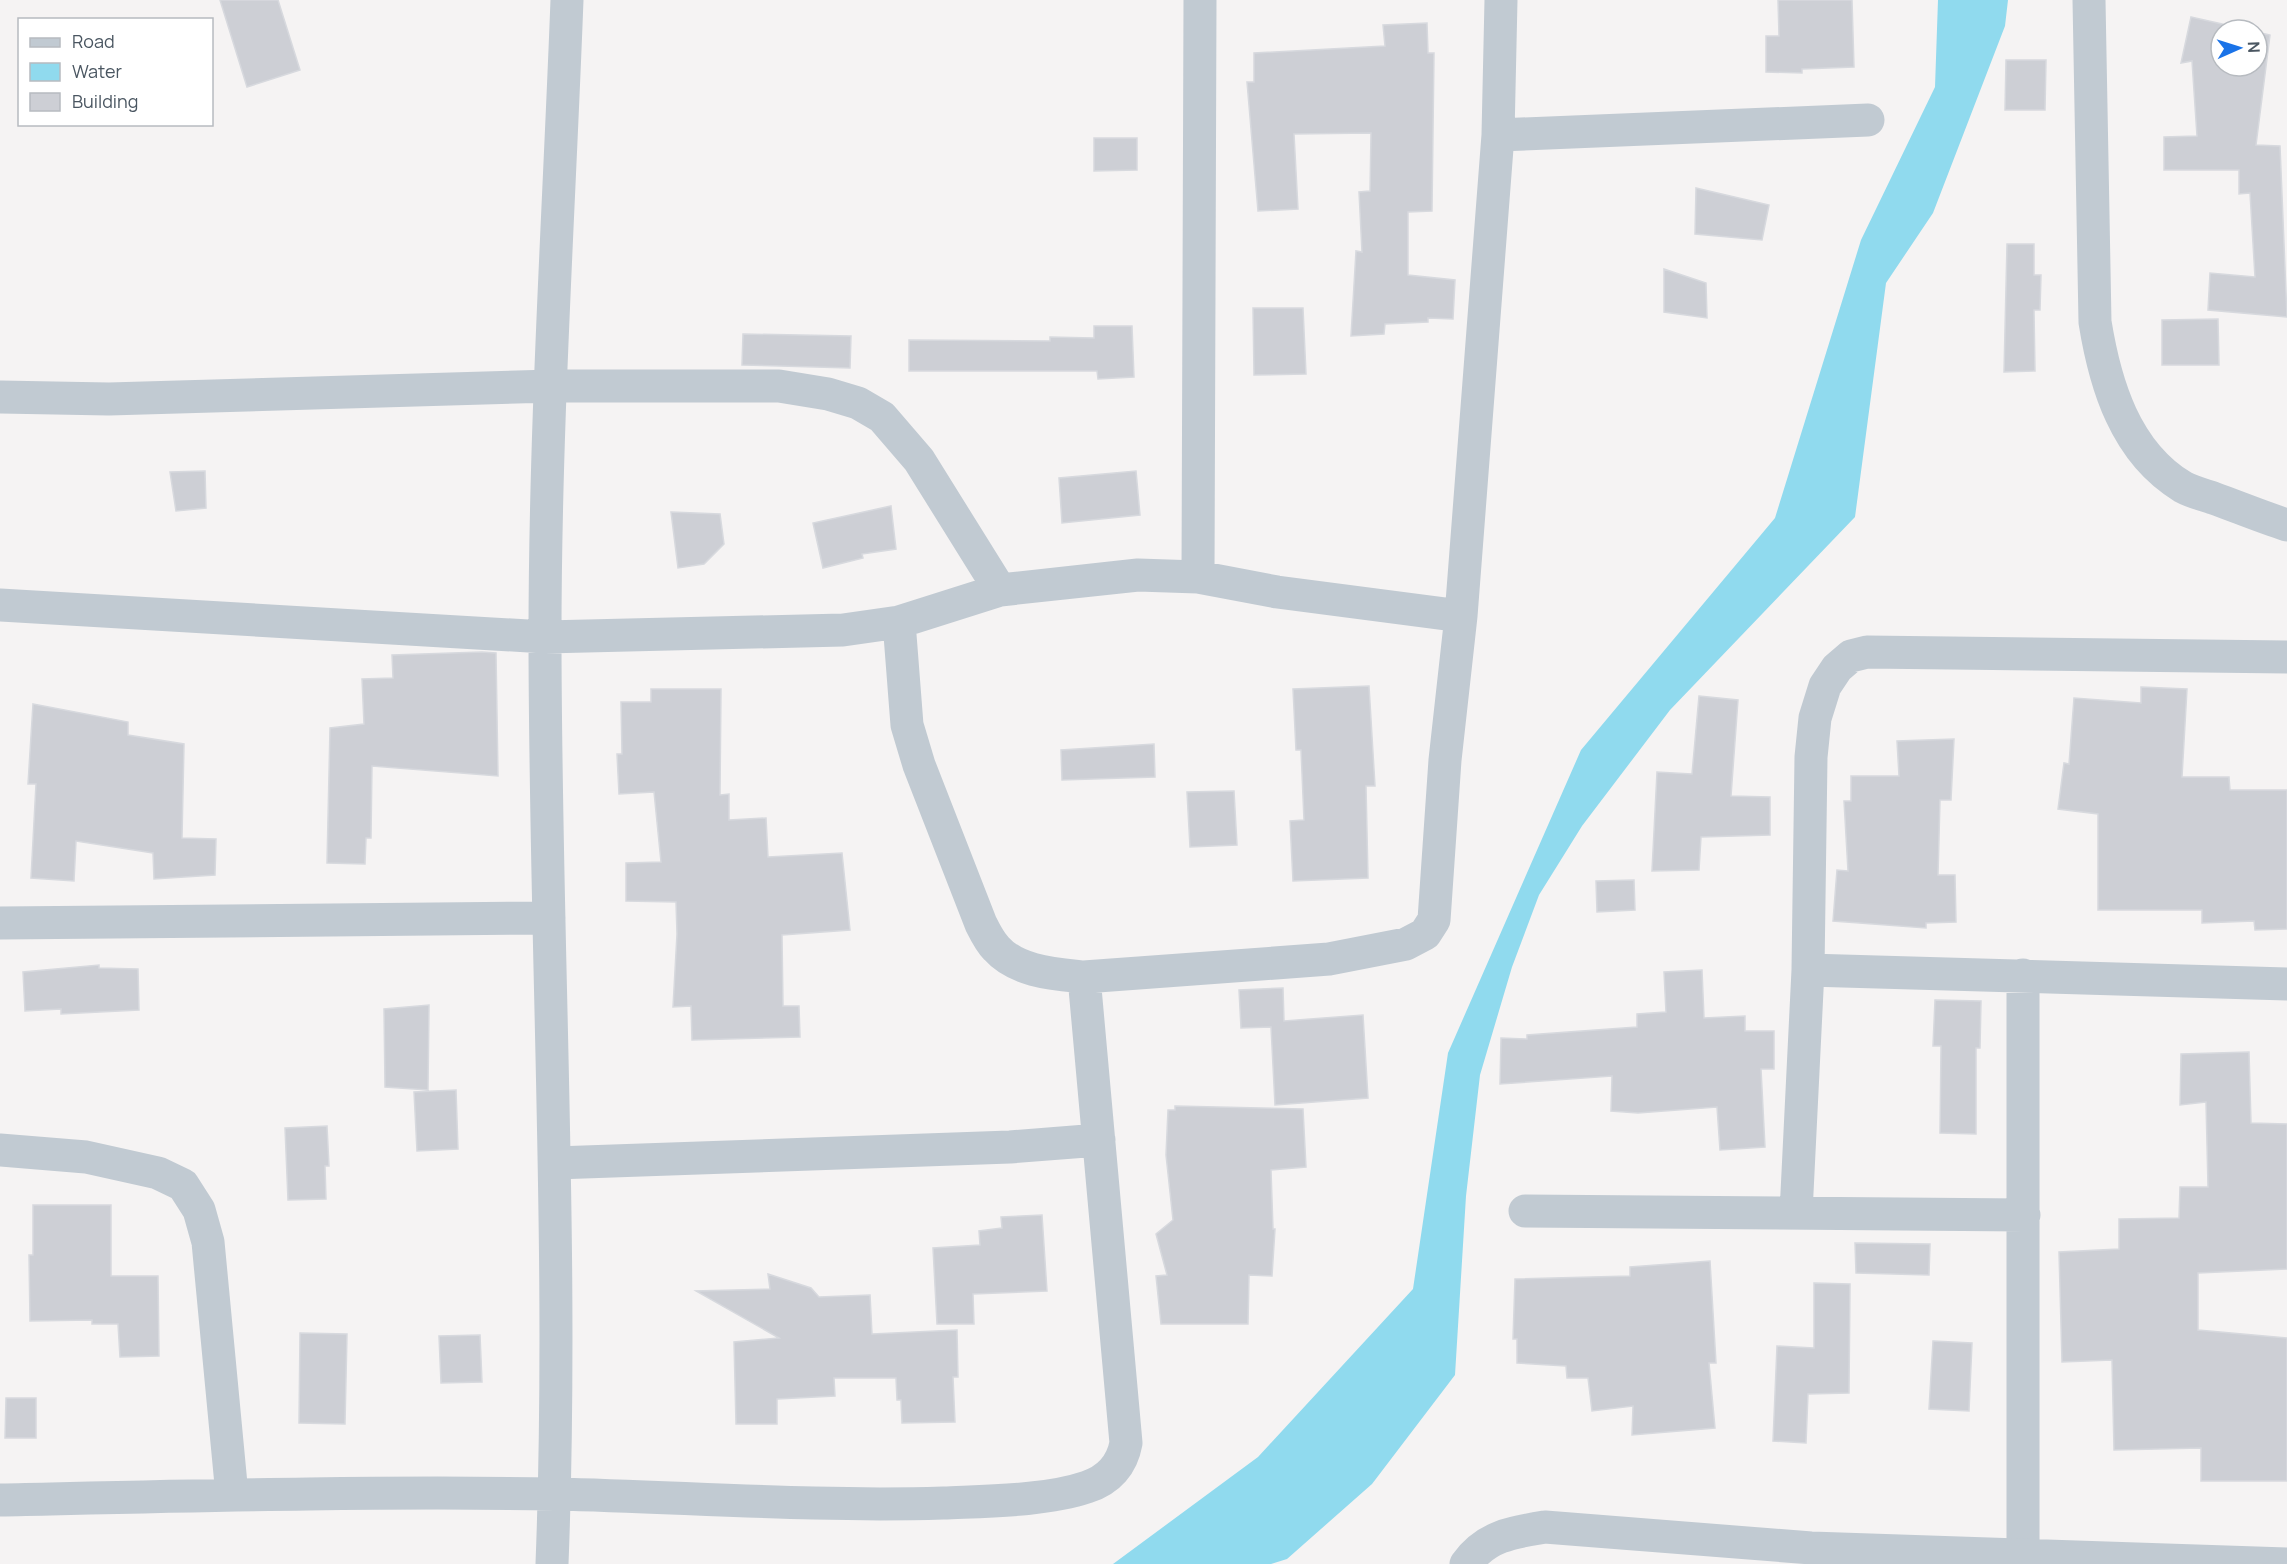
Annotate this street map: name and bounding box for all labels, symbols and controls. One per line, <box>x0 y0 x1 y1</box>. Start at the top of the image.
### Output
legend <box>18 18 213 126</box>
north arrow <box>2209 18 2269 78</box>
text: Road <box>72 29 115 53</box>
text: N <box>2243 41 2265 54</box>
text: Water <box>72 59 122 83</box>
text: Building <box>72 89 138 113</box>

